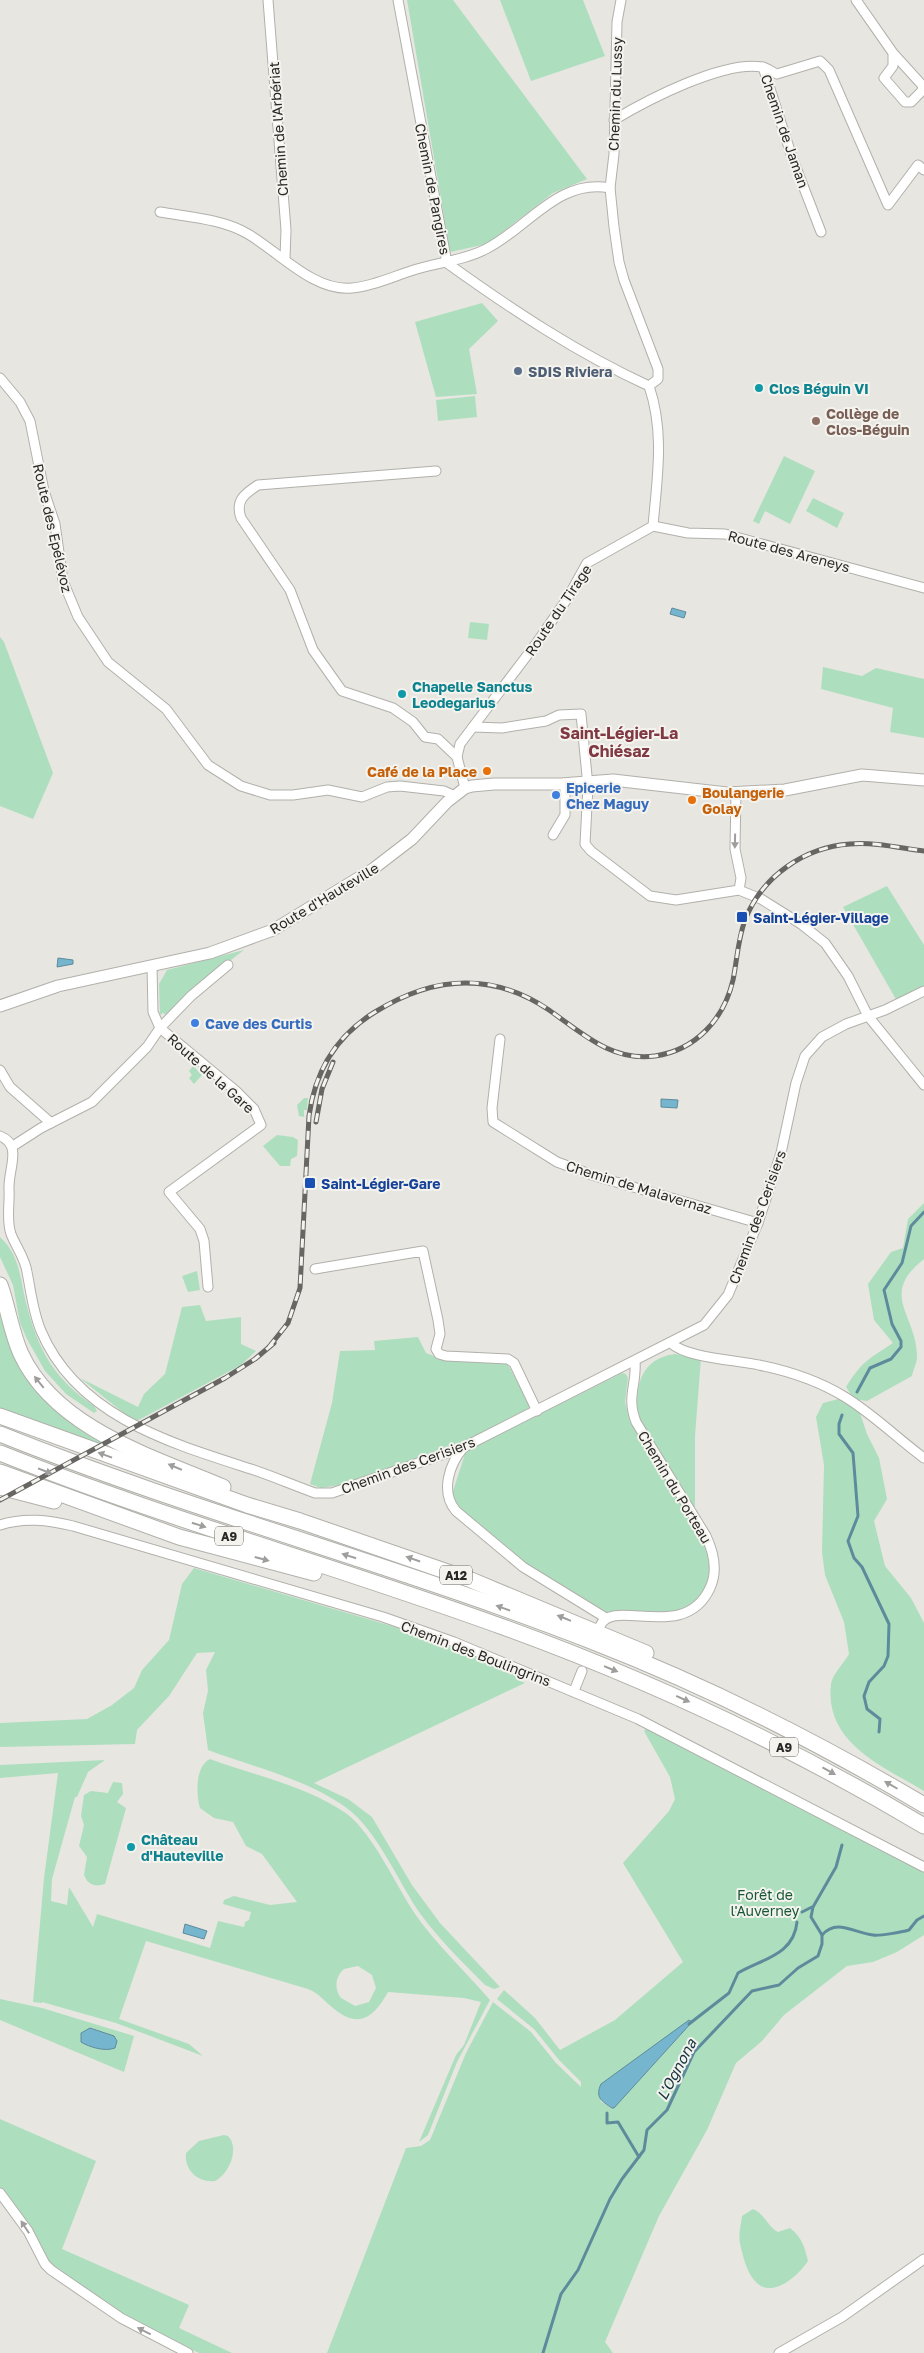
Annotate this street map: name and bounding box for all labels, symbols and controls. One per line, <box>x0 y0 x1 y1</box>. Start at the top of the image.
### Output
street label: Chemin du Lussy <box>605 37 625 151</box>
street label: Chemin de l'Arbériat <box>265 61 291 197</box>
street label: Chemin de Jaman <box>758 72 812 190</box>
street label: Chemin de Pangires <box>412 122 454 256</box>
place label: SDIS Riviera <box>528 363 612 380</box>
marker: SDIS Riviera <box>512 365 524 377</box>
place label: Clos Béguin VI <box>769 380 869 397</box>
marker: Clos Béguin VI <box>753 382 765 394</box>
place label: Collège de Clos-Béguin <box>826 405 910 438</box>
marker: Collège de Clos-Béguin <box>810 415 822 427</box>
street label: Route des Epélévoz <box>30 462 76 594</box>
street label: Route des Areneys <box>726 527 852 575</box>
street label: Route du Tirage <box>521 561 595 659</box>
place label: Chapelle Sanctus Leodegarius <box>412 678 532 711</box>
marker: Chapelle Sanctus Leodegarius <box>396 688 408 700</box>
district label: Saint-Légier-La Chiésaz <box>560 723 678 761</box>
place label: Café de la Place <box>367 763 477 780</box>
marker: Café de la Place <box>481 765 493 777</box>
place label: Epicerie Chez Maguy <box>566 779 650 812</box>
place label: Boulangerie Golay <box>702 784 784 817</box>
marker: Epicerie Chez Maguy <box>550 789 562 801</box>
marker: Boulangerie Golay <box>686 794 698 806</box>
one-way arrow <box>731 833 739 849</box>
street label: Route d'Hauteville <box>266 859 382 937</box>
place label: Saint-Légier-Village <box>753 909 889 926</box>
marker: Saint-Légier-Village <box>735 910 749 924</box>
place label: Cave des Curtis <box>205 1015 312 1032</box>
marker: Cave des Curtis <box>189 1017 201 1029</box>
street label: Route de la Gare <box>164 1030 258 1116</box>
street label: Chemin des Cerisiers <box>725 1148 789 1286</box>
street label: Chemin de Malavernaz <box>564 1157 714 1217</box>
place label: Saint-Légier-Gare <box>321 1175 440 1192</box>
marker: Saint-Légier-Gare <box>303 1176 317 1190</box>
one-way arrow <box>33 1376 44 1389</box>
street label: Chemin du Porteau <box>635 1428 715 1546</box>
street label: Chemin des Cerisiers <box>339 1433 477 1497</box>
one-way arrow <box>97 1451 112 1459</box>
one-way arrow <box>168 1462 182 1470</box>
one-way arrow <box>38 1468 53 1475</box>
one-way arrow <box>191 1522 206 1530</box>
road number: A9 <box>215 1526 243 1545</box>
one-way arrow <box>341 1552 356 1560</box>
one-way arrow <box>405 1555 420 1563</box>
one-way arrow <box>254 1556 269 1564</box>
road number: A12 <box>440 1566 472 1584</box>
one-way arrow <box>495 1604 510 1611</box>
one-way arrow <box>556 1614 571 1622</box>
street label: Chemin des Boulingrins <box>399 1617 553 1689</box>
one-way arrow <box>604 1665 618 1673</box>
one-way arrow <box>676 1696 690 1704</box>
road number: A9 <box>770 1738 798 1756</box>
one-way arrow <box>821 1767 836 1775</box>
one-way arrow <box>885 1781 898 1790</box>
place label: Château d'Hauteville <box>141 1831 223 1864</box>
marker: Château d'Hauteville <box>125 1841 137 1853</box>
park label: Forêt de l'Auverney <box>731 1886 800 1919</box>
water label: L'Ognona <box>652 2035 701 2103</box>
one-way arrow <box>20 2220 29 2234</box>
one-way arrow <box>137 2327 152 2335</box>

